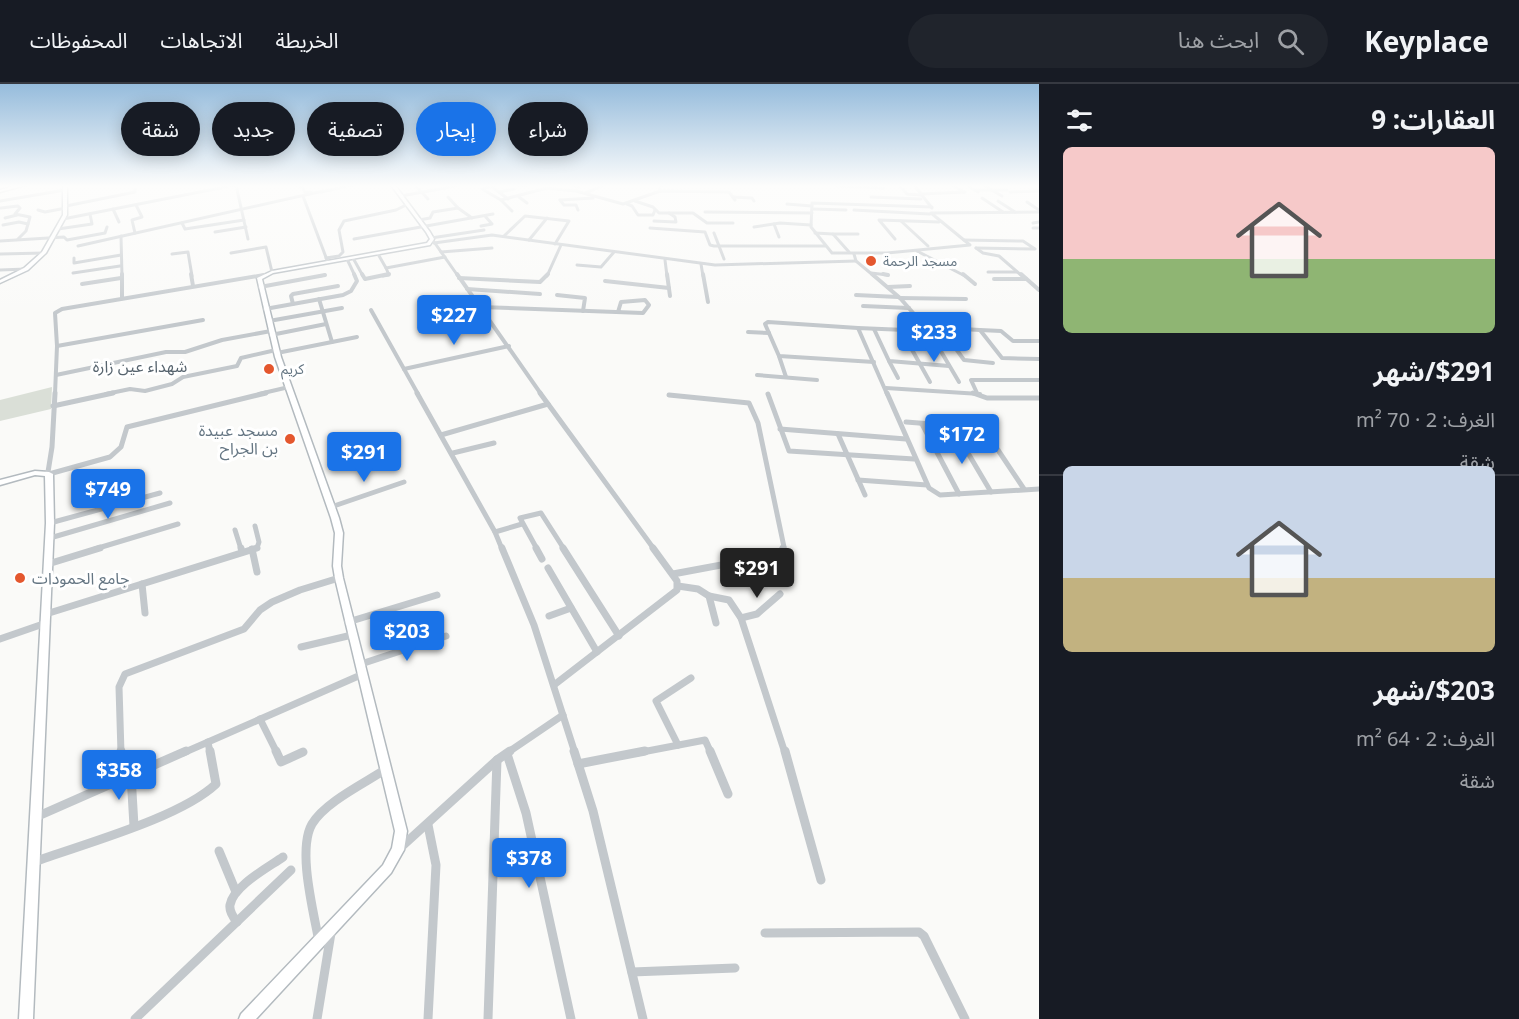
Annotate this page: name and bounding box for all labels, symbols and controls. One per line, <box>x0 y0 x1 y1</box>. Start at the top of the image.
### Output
search box <box>908 14 1328 68</box>
text: Keyplace <box>1364 22 1489 60</box>
text: ابحث هنا <box>1178 24 1259 54</box>
icon: search <box>1274 25 1307 58</box>
text: المحفوظات <box>30 26 127 54</box>
text: الاتجاهات <box>160 26 242 54</box>
text: الخريطة <box>275 26 338 54</box>
text: العقارات: 9 <box>1371 101 1495 137</box>
chip: شقة <box>121 102 200 156</box>
chip: جديد <box>212 102 295 156</box>
chip: تصفية <box>307 102 404 156</box>
chip: إيجار <box>416 102 496 156</box>
chip: شراء <box>508 102 588 156</box>
icon: filters <box>1063 104 1096 137</box>
icon: home <box>1225 186 1333 294</box>
place label: مسجد الرحمة <box>883 251 957 270</box>
marker: مسجد الرحمة <box>864 254 878 268</box>
pin: $227 <box>418 295 490 346</box>
text: $227 <box>431 301 477 328</box>
pin: $233 <box>898 312 970 363</box>
text: $233 <box>911 318 957 345</box>
text: $291/شهر <box>1373 353 1495 389</box>
district label: شهداء عين زارة <box>93 355 187 377</box>
place label: كريم <box>281 359 304 380</box>
marker: كريم <box>262 362 276 376</box>
text: الغرف: 2 · 70 m² <box>1356 406 1495 433</box>
pin: $172 <box>926 414 998 465</box>
place label: مسجد عبيدة بن الجراح <box>199 419 278 461</box>
text: $172 <box>939 420 985 447</box>
marker: مسجد عبيدة بن الجراح <box>283 432 297 446</box>
pin: $291 <box>328 432 400 483</box>
text: $291 <box>341 438 387 465</box>
text: شقة <box>1460 448 1495 475</box>
pin: $749 <box>72 469 144 520</box>
text: $749 <box>85 475 131 502</box>
icon: home <box>1225 505 1333 613</box>
pin: $291 <box>721 548 793 599</box>
text: $291 <box>734 554 780 581</box>
place label: جامع الحمودات <box>32 567 129 591</box>
marker: جامع الحمودات <box>13 571 27 585</box>
pin: $203 <box>371 611 443 662</box>
text: $203 <box>384 617 430 644</box>
text: $203/شهر <box>1373 672 1495 708</box>
text: الغرف: 2 · 64 m² <box>1356 725 1495 752</box>
pin: $358 <box>83 750 155 801</box>
text: $358 <box>96 756 142 783</box>
text: شقة <box>1460 767 1495 794</box>
pin: $378 <box>493 838 565 889</box>
text: $378 <box>506 844 552 871</box>

